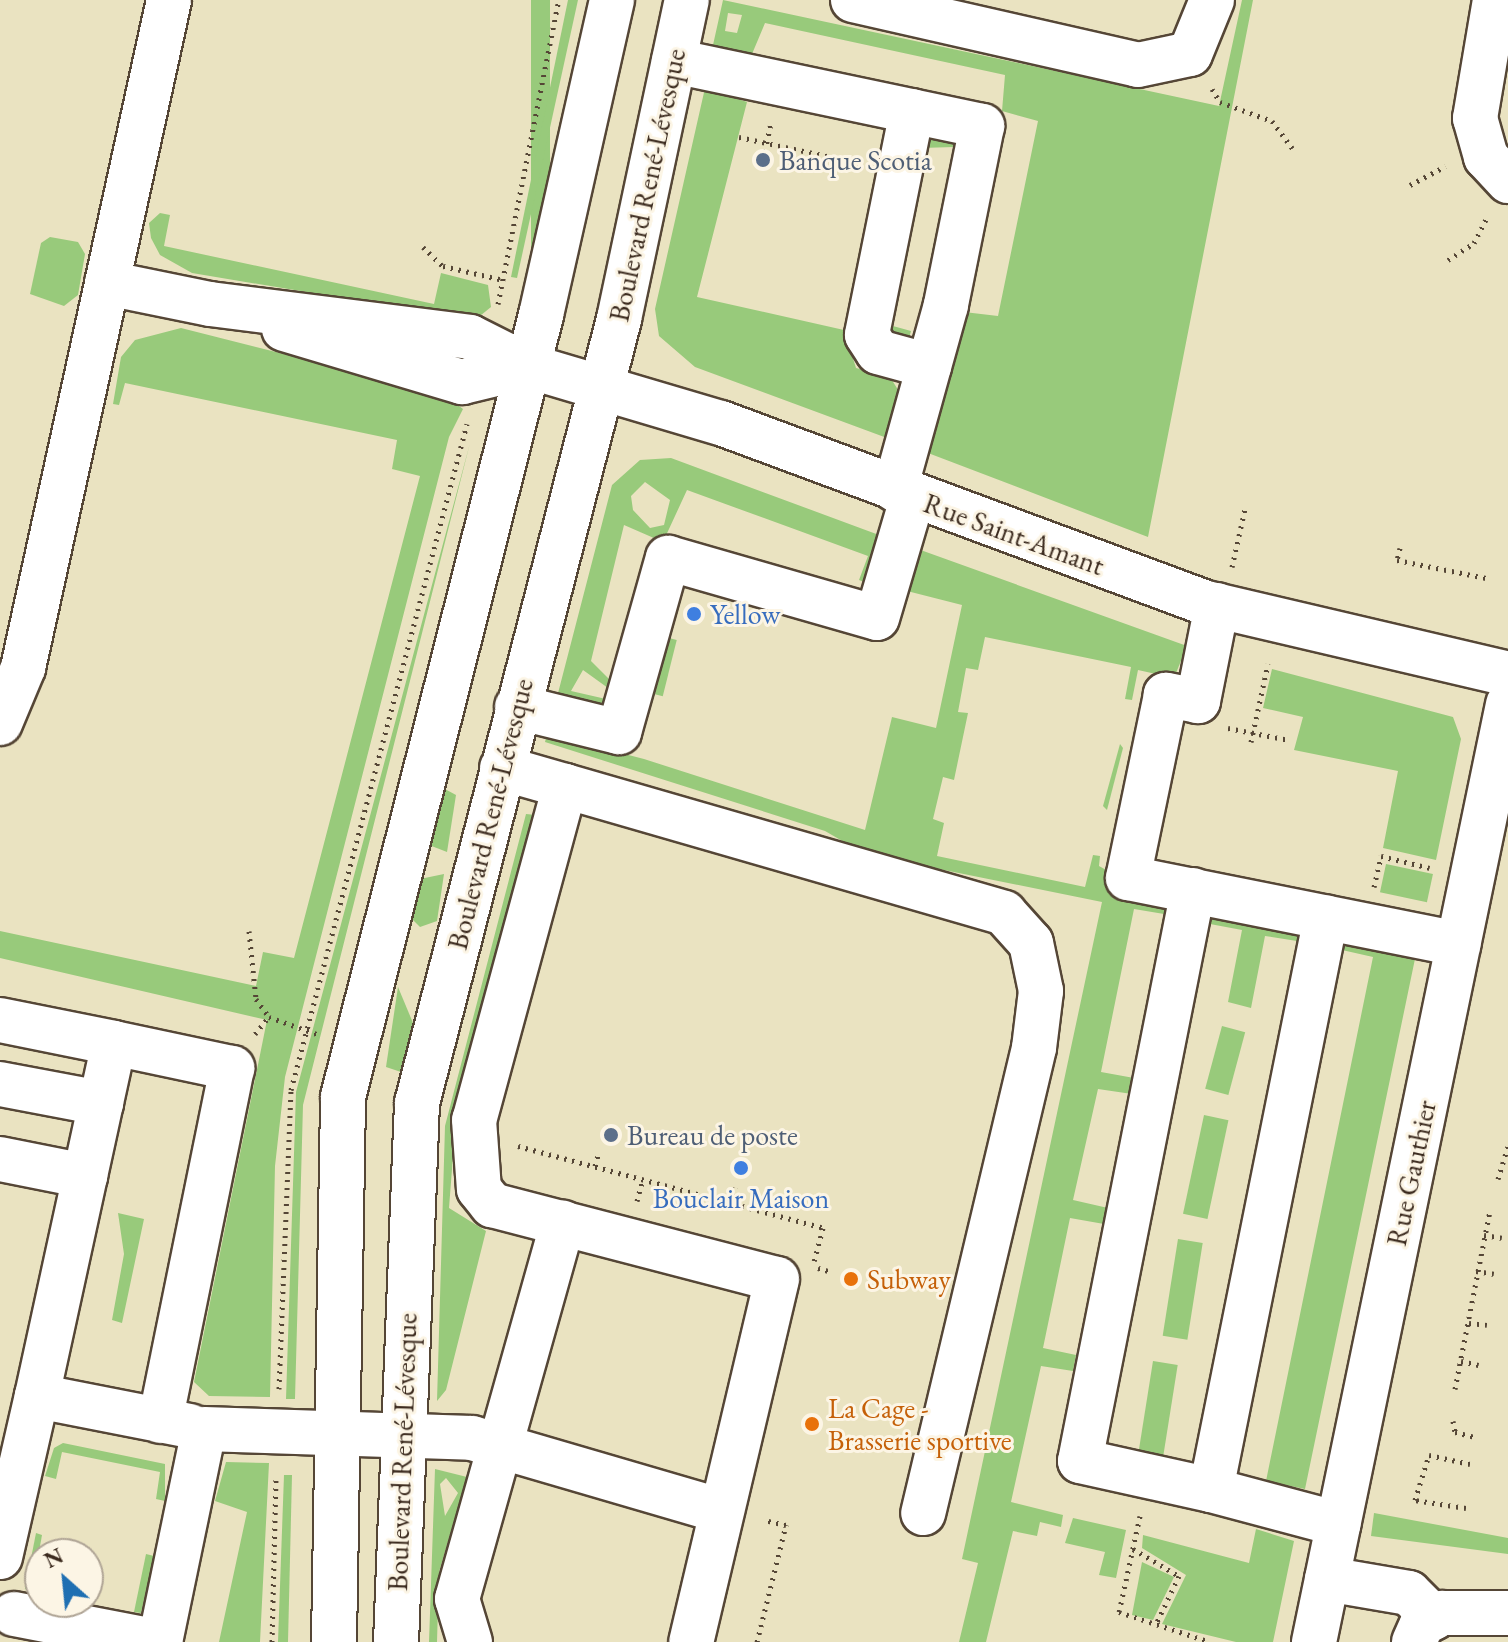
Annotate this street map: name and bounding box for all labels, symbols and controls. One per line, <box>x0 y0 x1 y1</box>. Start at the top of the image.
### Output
street label: Boulevard René-Lévesque <box>602 45 692 325</box>
place label: Banque Scotia <box>779 143 932 177</box>
marker: Banque Scotia <box>754 151 772 169</box>
street label: Rue Saint-Amant <box>919 486 1109 582</box>
place label: Yellow <box>710 597 780 631</box>
marker: Yellow <box>685 605 703 623</box>
street label: Boulevard René-Lévesque <box>440 675 540 953</box>
street label: Rue Gauthier <box>1379 1097 1443 1249</box>
place label: Bureau de poste <box>627 1118 798 1152</box>
marker: Bureau de poste <box>602 1126 620 1144</box>
marker: Bouclair Maison <box>732 1159 750 1177</box>
place label: Bouclair Maison <box>653 1181 829 1215</box>
place label: Subway <box>867 1262 951 1296</box>
marker: Subway <box>842 1270 860 1288</box>
street label: Boulevard René-Lévesque <box>380 1312 424 1592</box>
place label: La Cage - Brasserie sportive <box>828 1391 1012 1457</box>
marker: La Cage - Brasserie sportive <box>803 1415 821 1433</box>
north arrow <box>24 1538 104 1618</box>
text: N <box>39 1541 68 1575</box>

